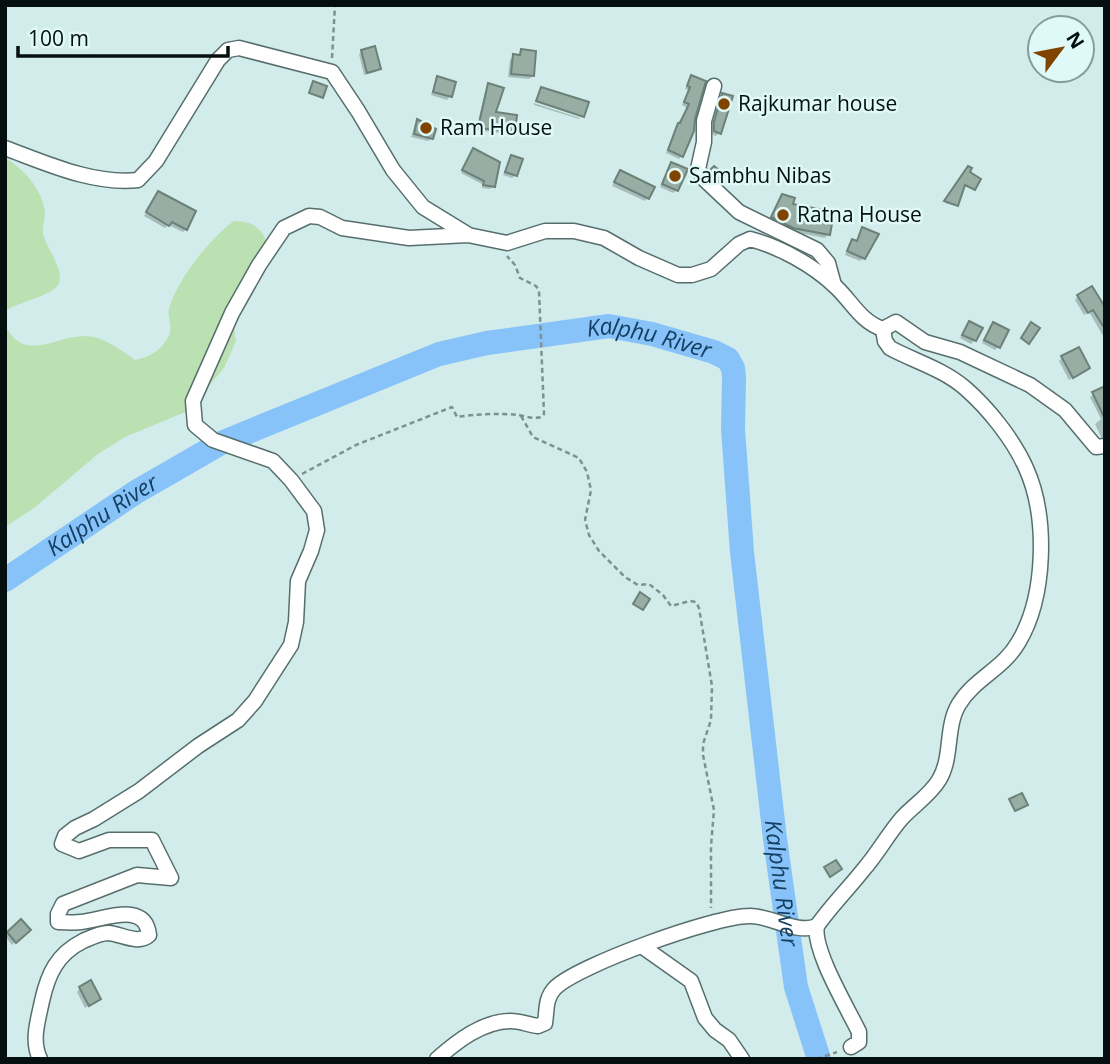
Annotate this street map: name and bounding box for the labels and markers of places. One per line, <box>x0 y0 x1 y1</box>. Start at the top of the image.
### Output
place label: Rajkumar house <box>738 89 897 117</box>
marker: Rajkumar house <box>716 96 732 112</box>
place label: Ram House <box>440 113 552 141</box>
marker: Ram House <box>418 120 434 136</box>
place label: Sambhu Nibas <box>689 161 831 189</box>
marker: Sambhu Nibas <box>667 168 683 184</box>
place label: Ratna House <box>797 200 922 228</box>
marker: Ratna House <box>775 207 791 223</box>

